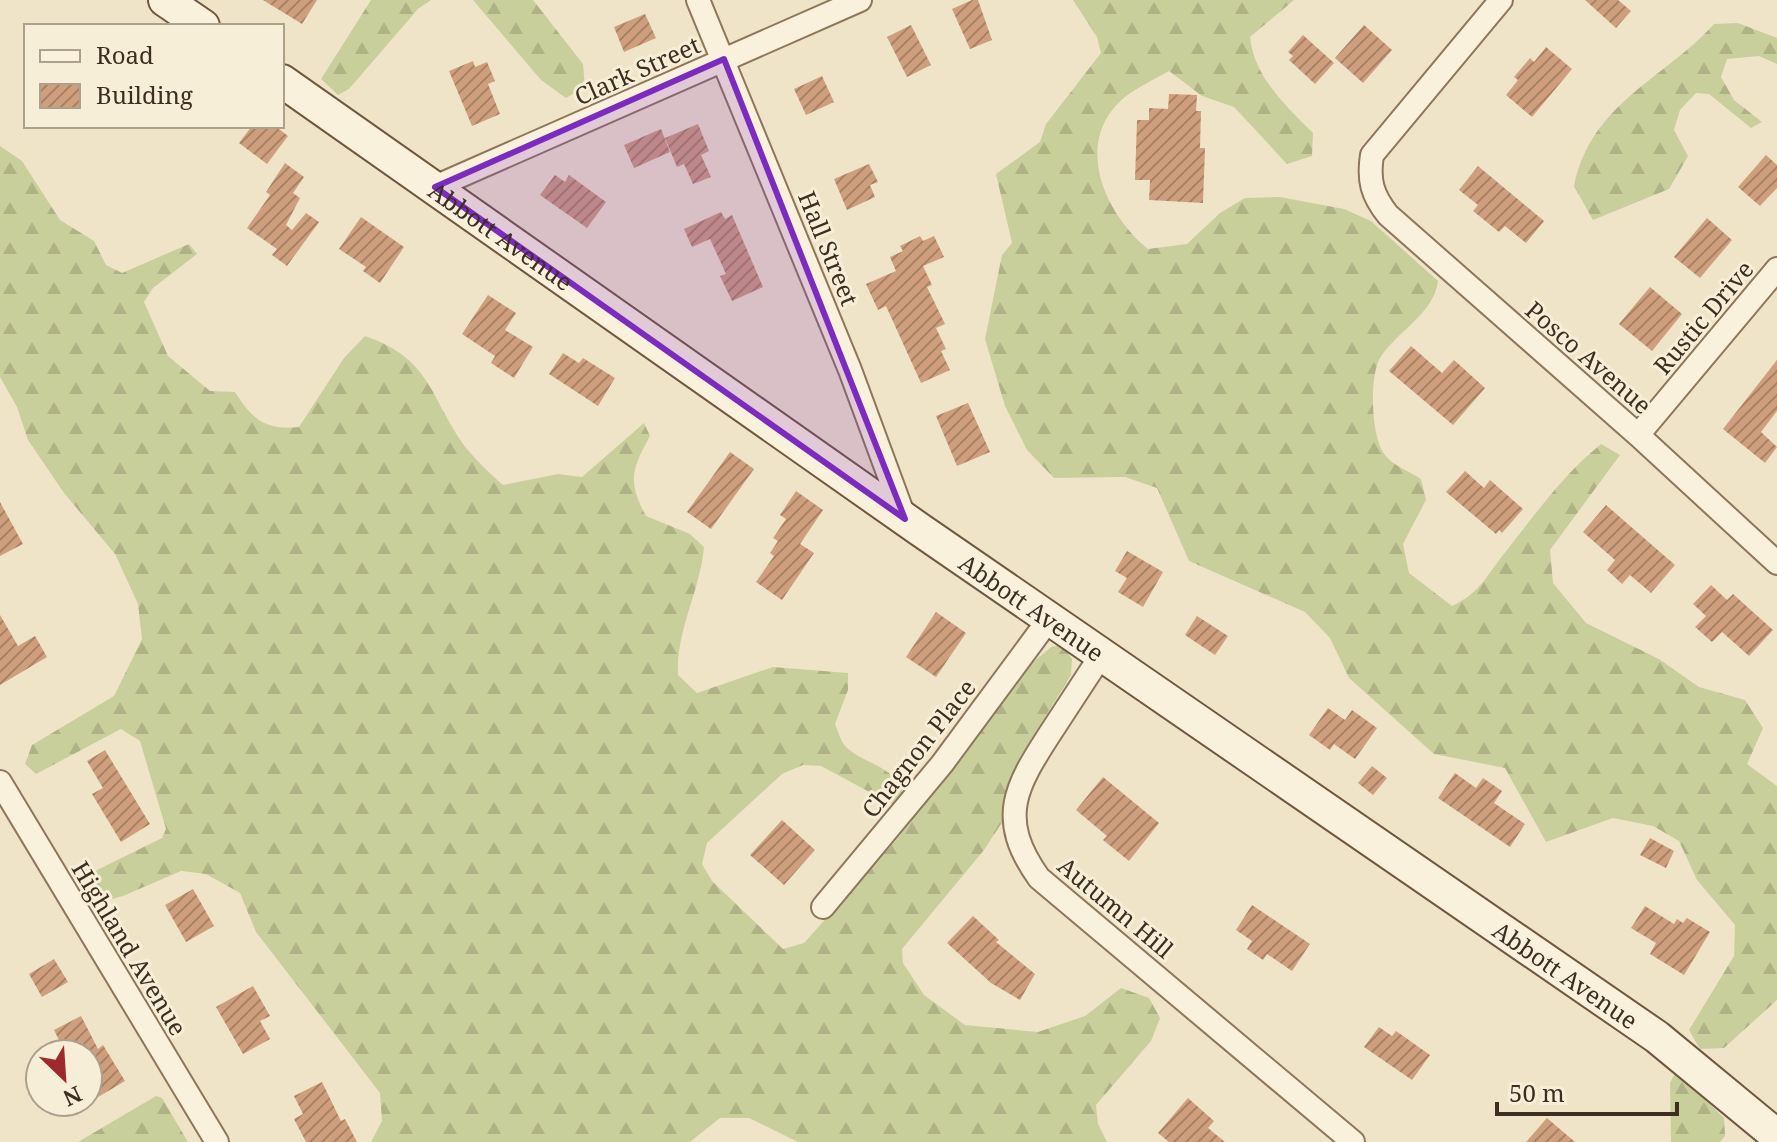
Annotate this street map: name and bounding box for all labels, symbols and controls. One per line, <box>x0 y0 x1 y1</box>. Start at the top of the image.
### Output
legend <box>24 24 284 128</box>
street label: Clark Street <box>569 28 705 112</box>
text: Road <box>96 38 154 71</box>
text: Building <box>96 78 193 111</box>
street label: Abbott Avenue <box>423 173 580 297</box>
street label: Hall Street <box>791 186 867 310</box>
street label: Rustic Drive <box>1646 253 1760 381</box>
street label: Posco Avenue <box>1519 293 1659 421</box>
street label: Abbott Avenue <box>953 545 1111 668</box>
street label: Chagnon Place <box>853 672 983 824</box>
street label: Autumn Hill <box>1051 849 1181 965</box>
street label: Highland Avenue <box>65 855 195 1041</box>
street label: Abbott Avenue <box>1487 913 1645 1036</box>
north arrow <box>24 1038 104 1118</box>
scale bar <box>1497 1066 1677 1116</box>
text: 50 m <box>1509 1076 1565 1109</box>
text: N <box>59 1080 87 1114</box>

